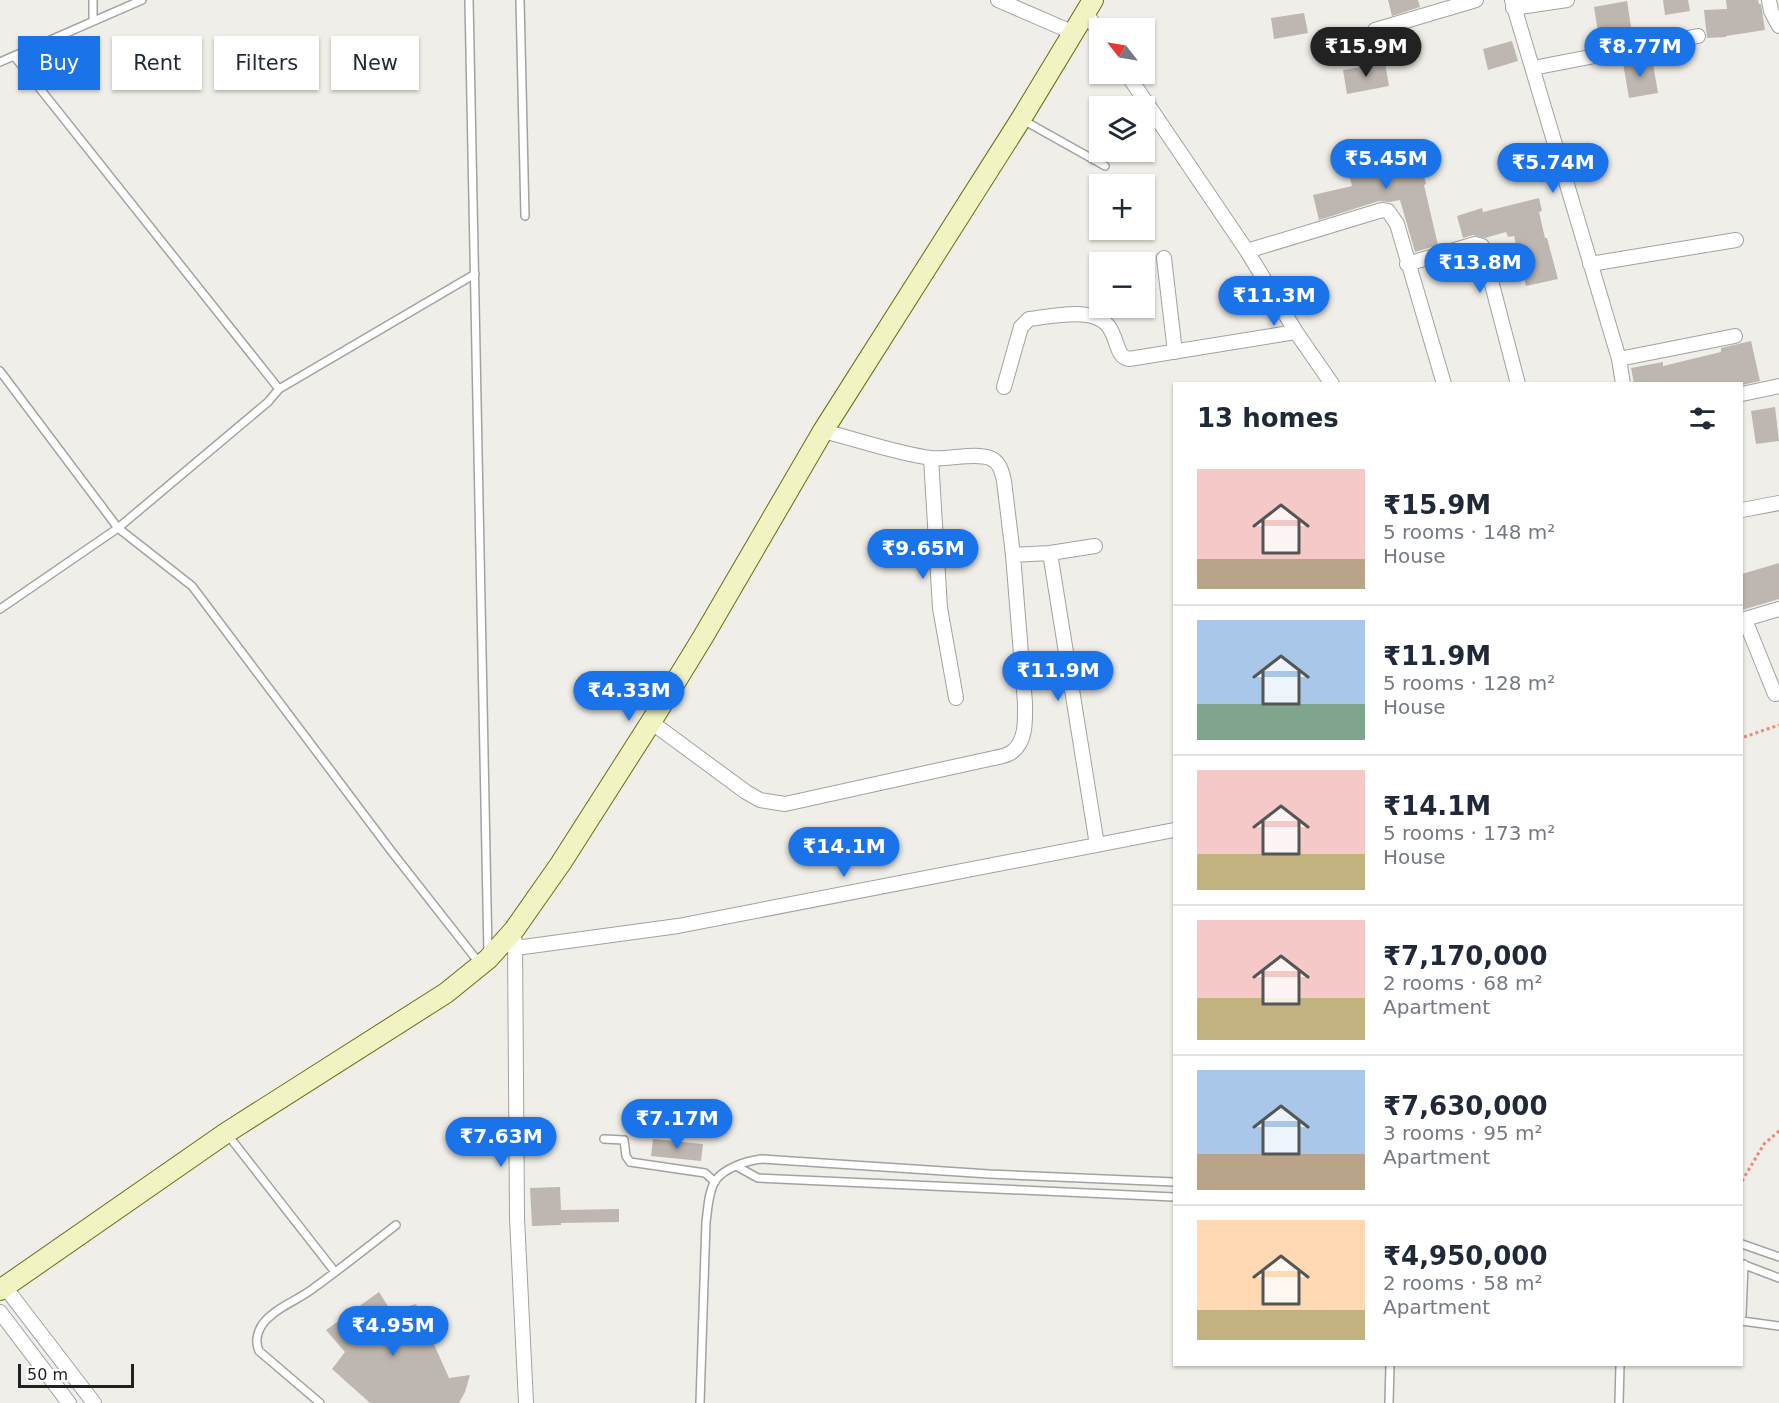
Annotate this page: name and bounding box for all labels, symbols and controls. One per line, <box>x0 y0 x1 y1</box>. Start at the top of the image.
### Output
north arrow <box>1089 18 1155 84</box>
map controls <box>1089 18 1155 318</box>
pin: ₹15.9M <box>1317 27 1415 78</box>
pin: ₹8.77M <box>1591 27 1689 78</box>
text: ₹15.9M <box>1324 34 1408 58</box>
text: ₹8.77M <box>1598 34 1682 58</box>
chip: Buy <box>18 36 100 90</box>
chip: Rent <box>112 36 202 90</box>
chip: Filters <box>214 36 319 90</box>
chip: New <box>331 36 419 90</box>
button: layers <box>1089 96 1155 162</box>
pin: ₹5.45M <box>1337 139 1435 190</box>
pin: ₹5.74M <box>1504 143 1602 194</box>
text: ₹5.45M <box>1344 146 1428 170</box>
text: ₹5.74M <box>1511 150 1595 174</box>
button: + <box>1089 174 1155 240</box>
pin: ₹13.8M <box>1431 243 1529 294</box>
text: ₹13.8M <box>1438 250 1522 274</box>
button: − <box>1089 252 1155 318</box>
pin: ₹11.3M <box>1225 276 1323 327</box>
text: ₹11.3M <box>1232 283 1316 307</box>
icon: filters <box>1686 402 1719 435</box>
text: 13 homes <box>1197 403 1339 433</box>
text: ₹15.9M <box>1383 490 1491 520</box>
icon: home <box>1245 493 1317 565</box>
text: 5 rooms · 148 m² <box>1383 520 1555 544</box>
pin: ₹9.65M <box>874 529 972 580</box>
text: ₹9.65M <box>881 536 965 560</box>
text: House <box>1383 544 1446 568</box>
text: ₹11.9M <box>1383 641 1491 671</box>
icon: home <box>1245 644 1317 716</box>
pin: ₹11.9M <box>1009 651 1107 702</box>
text: ₹11.9M <box>1016 658 1100 682</box>
pin: ₹4.33M <box>580 671 678 722</box>
text: 5 rooms · 128 m² <box>1383 671 1555 695</box>
text: ₹4.33M <box>587 678 671 702</box>
text: House <box>1383 695 1446 719</box>
text: ₹14.1M <box>1383 791 1491 821</box>
icon: home <box>1245 794 1317 866</box>
text: 5 rooms · 173 m² <box>1383 821 1555 845</box>
pin: ₹14.1M <box>795 827 893 878</box>
text: ₹14.1M <box>802 834 886 858</box>
text: House <box>1383 845 1446 869</box>
text: ₹7,170,000 <box>1383 941 1547 971</box>
icon: home <box>1245 944 1317 1016</box>
text: 2 rooms · 68 m² <box>1383 971 1543 995</box>
text: Apartment <box>1383 995 1490 1019</box>
text: ₹7,630,000 <box>1383 1091 1547 1121</box>
icon: home <box>1245 1094 1317 1166</box>
pin: ₹7.17M <box>628 1099 726 1150</box>
text: ₹7.17M <box>635 1106 719 1130</box>
pin: ₹7.63M <box>452 1117 550 1168</box>
text: 3 rooms · 95 m² <box>1383 1121 1543 1145</box>
text: ₹7.63M <box>459 1124 543 1148</box>
text: Apartment <box>1383 1145 1490 1169</box>
text: ₹4,950,000 <box>1383 1241 1547 1271</box>
icon: home <box>1245 1244 1317 1316</box>
text: 2 rooms · 58 m² <box>1383 1271 1543 1295</box>
text: Apartment <box>1383 1295 1490 1319</box>
pin: ₹4.95M <box>344 1306 442 1357</box>
text: ₹4.95M <box>351 1313 435 1337</box>
scale bar <box>18 1361 134 1388</box>
text: 50 m <box>27 1365 68 1384</box>

